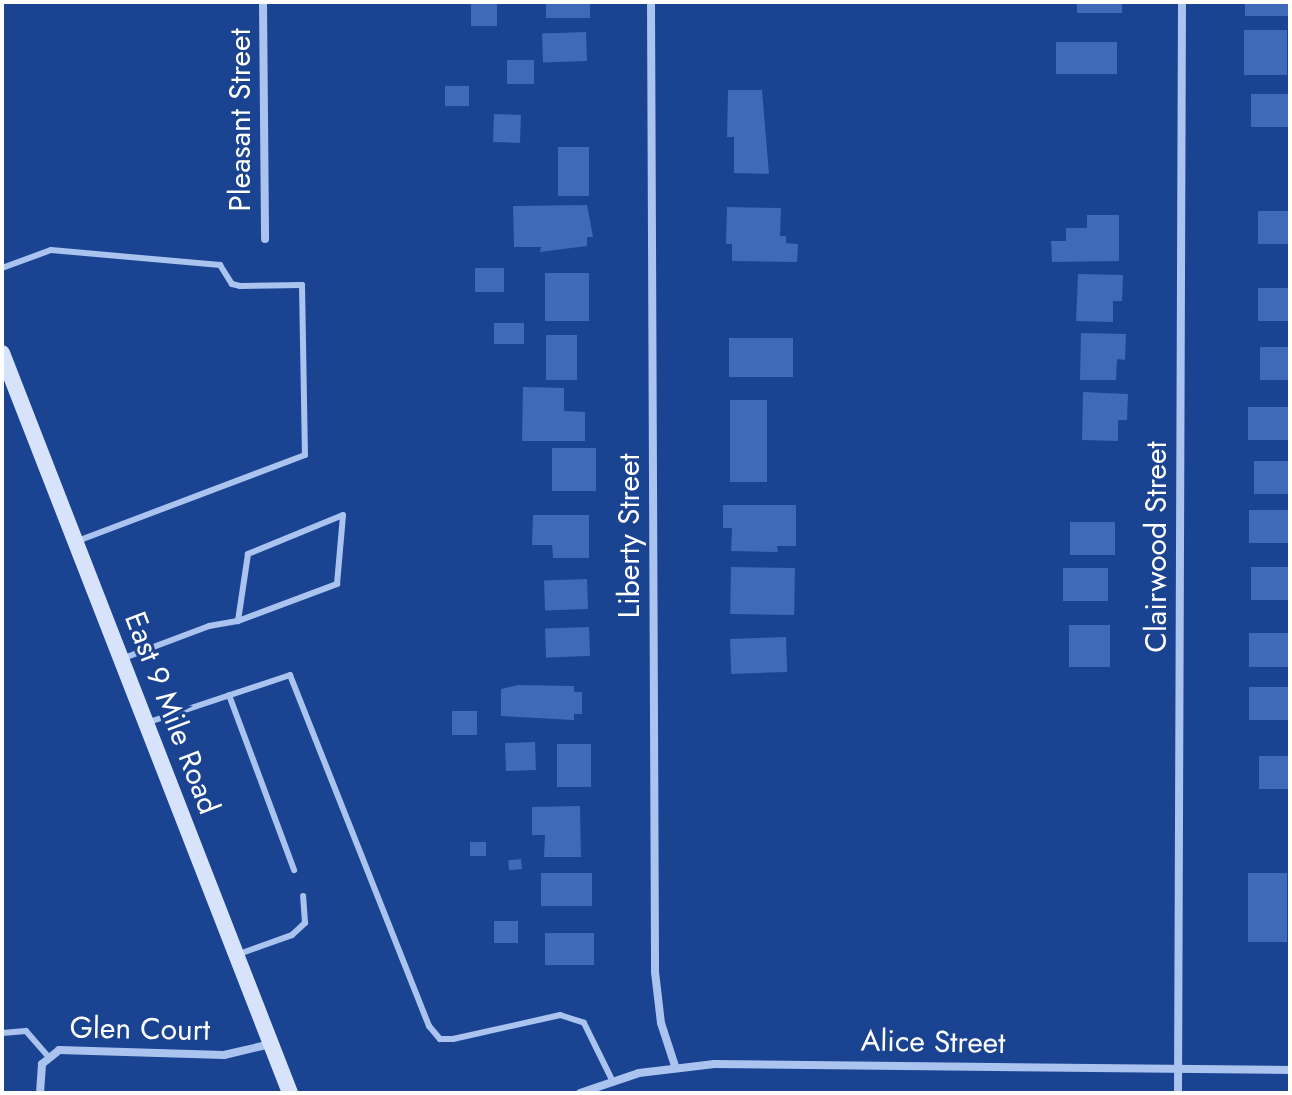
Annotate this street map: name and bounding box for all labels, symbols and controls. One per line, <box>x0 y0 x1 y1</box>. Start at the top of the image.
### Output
street label: Pleasant Street <box>222 28 258 212</box>
street label: Clairwood Street <box>1138 441 1174 653</box>
street label: Liberty Street <box>611 453 647 619</box>
street label: East 9 Mile Road <box>117 607 227 819</box>
street label: Glen Court <box>69 1010 211 1048</box>
street label: Alice Street <box>860 1023 1006 1061</box>

